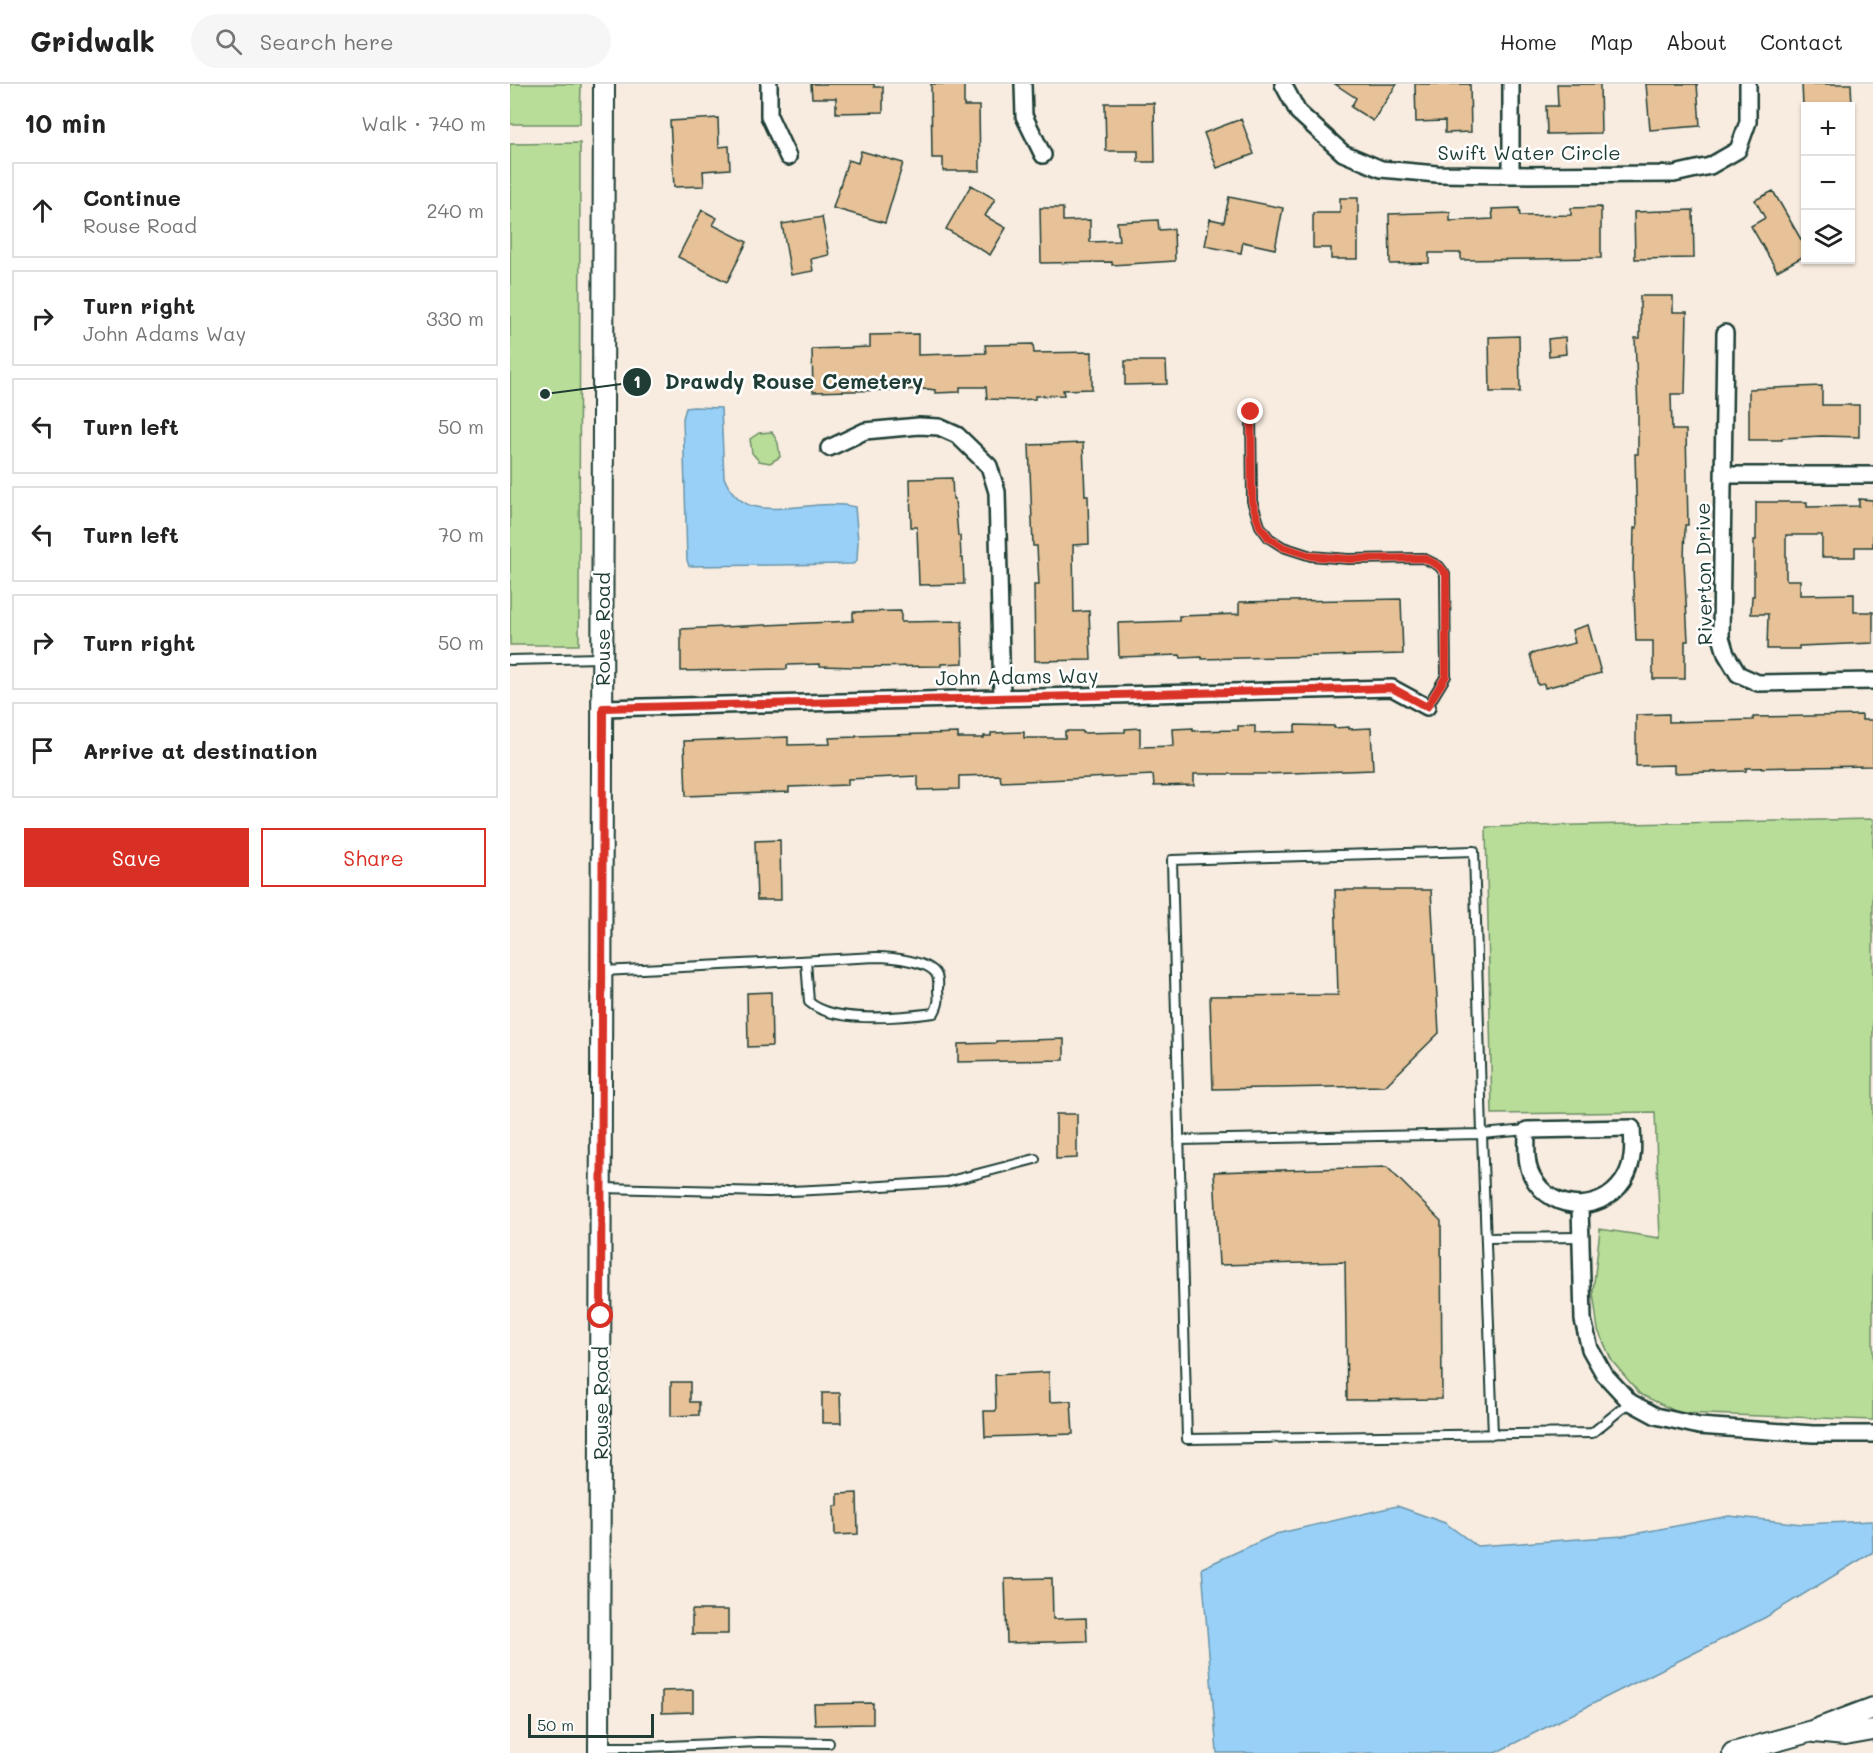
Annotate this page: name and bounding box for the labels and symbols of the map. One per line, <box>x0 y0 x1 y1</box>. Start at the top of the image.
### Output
street label: Swift Water Circle <box>1437 139 1621 165</box>
callout: Drawdy Rouse Cemetery <box>622 362 935 401</box>
text: Drawdy Rouse Cemetery <box>665 367 923 395</box>
text: 1 <box>633 369 641 393</box>
route end <box>1237 398 1263 424</box>
street label: Riverton Drive <box>1689 502 1717 646</box>
street label: Rouse Road <box>589 572 615 686</box>
street label: John Adams Way <box>935 662 1099 690</box>
route start <box>587 1302 613 1328</box>
street label: Rouse Road <box>587 1346 613 1460</box>
scale bar <box>528 1711 654 1738</box>

